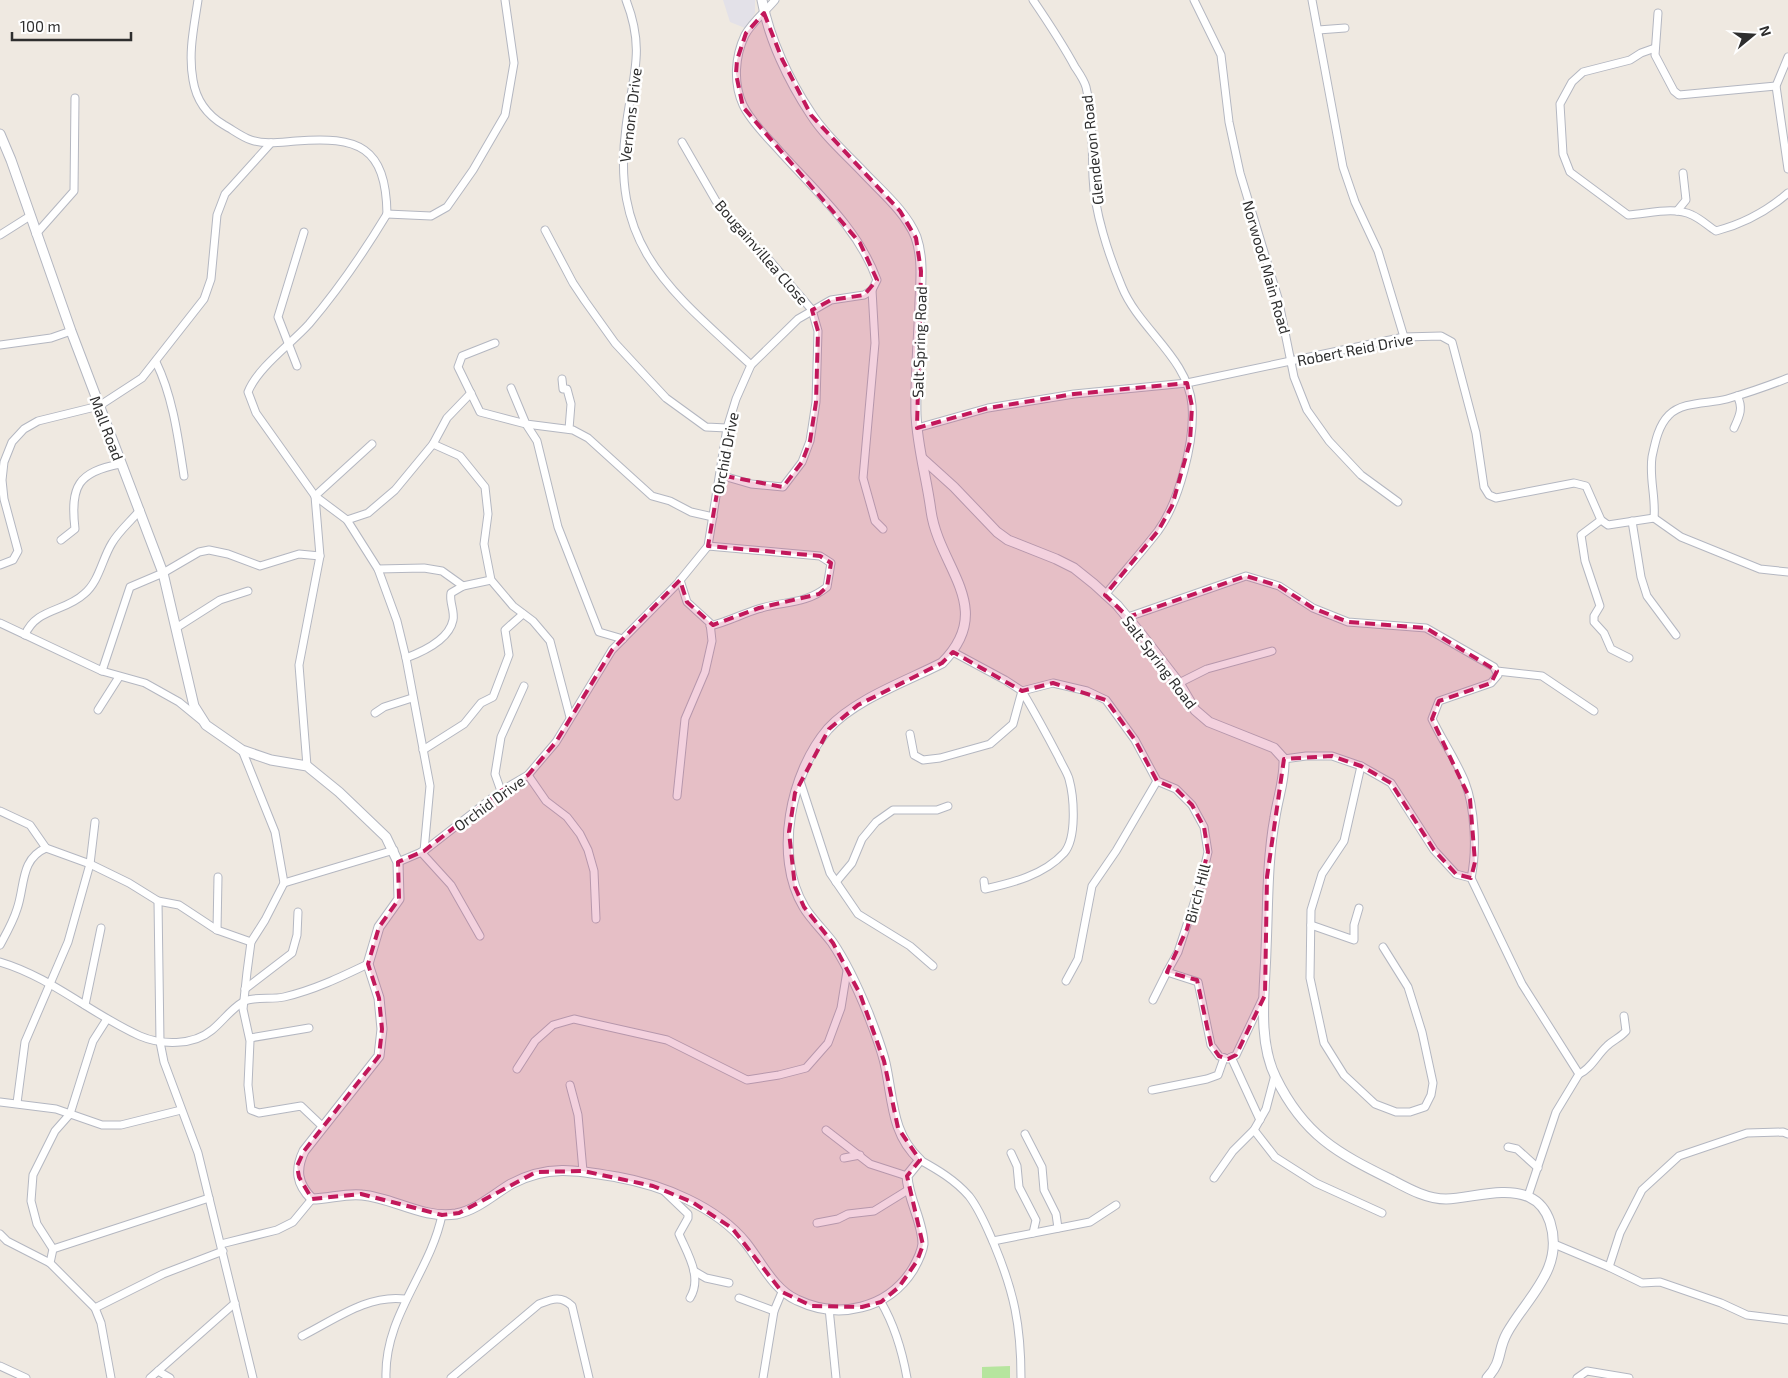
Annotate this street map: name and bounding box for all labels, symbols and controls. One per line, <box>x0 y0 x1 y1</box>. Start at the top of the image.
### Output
scale bar <box>12 10 131 42</box>
north arrow <box>1728 10 1778 60</box>
text: 100 m <box>20 17 61 35</box>
text: N <box>1756 23 1775 38</box>
street label: Vernons Drive <box>615 67 645 163</box>
street label: Glendevon Road <box>1077 94 1107 206</box>
street label: Bougainvillea Close <box>712 196 812 308</box>
street label: Norwood Main Road <box>1239 198 1295 336</box>
street label: Salt Spring Road <box>908 286 930 398</box>
street label: Robert Reid Drive <box>1295 329 1415 369</box>
street label: Mall Road <box>86 393 128 463</box>
street label: Orchid Drive <box>708 410 742 496</box>
street label: Salt Spring Road <box>1119 612 1201 712</box>
street label: Orchid Drive <box>450 771 528 835</box>
street label: Birch Hill <box>1180 861 1214 925</box>

